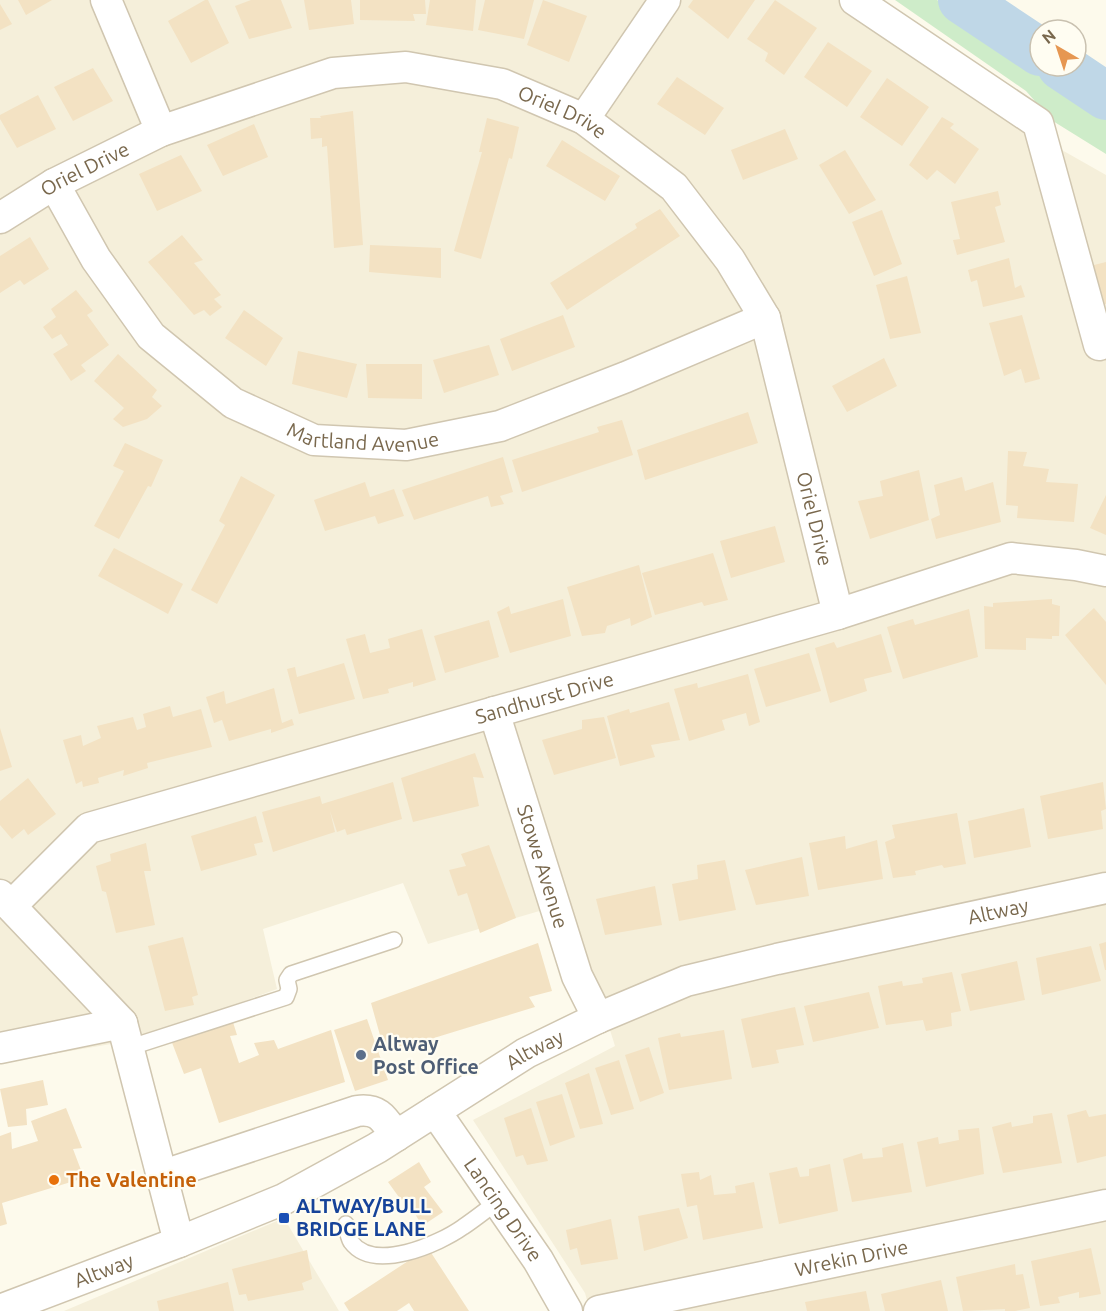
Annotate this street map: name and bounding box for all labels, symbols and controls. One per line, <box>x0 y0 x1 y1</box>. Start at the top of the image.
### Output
north arrow <box>1028 18 1088 78</box>
text: N <box>1038 26 1059 47</box>
street label: Oriel Drive <box>515 80 612 143</box>
street label: Oriel Drive <box>36 137 133 201</box>
street label: Martland Avenue <box>284 417 441 456</box>
street label: Oriel Drive <box>792 469 838 568</box>
street label: Sandhurst Drive <box>473 667 616 728</box>
street label: Stowe Avenue <box>513 802 573 931</box>
street label: Altway <box>965 893 1031 929</box>
street label: Altway <box>501 1025 567 1074</box>
place label: Altway Post Office <box>373 1032 479 1078</box>
marker: Altway Post Office <box>354 1048 368 1062</box>
street label: Lancing Drive <box>460 1153 547 1266</box>
place label: The Valentine <box>66 1168 197 1191</box>
marker: The Valentine <box>47 1173 61 1187</box>
place label: ALTWAY/BULL BRIDGE LANE <box>296 1194 431 1240</box>
marker: ALTWAY/BULL BRIDGE LANE <box>277 1211 291 1225</box>
street label: Wrekin Drive <box>793 1235 910 1281</box>
street label: Altway <box>71 1248 137 1292</box>

